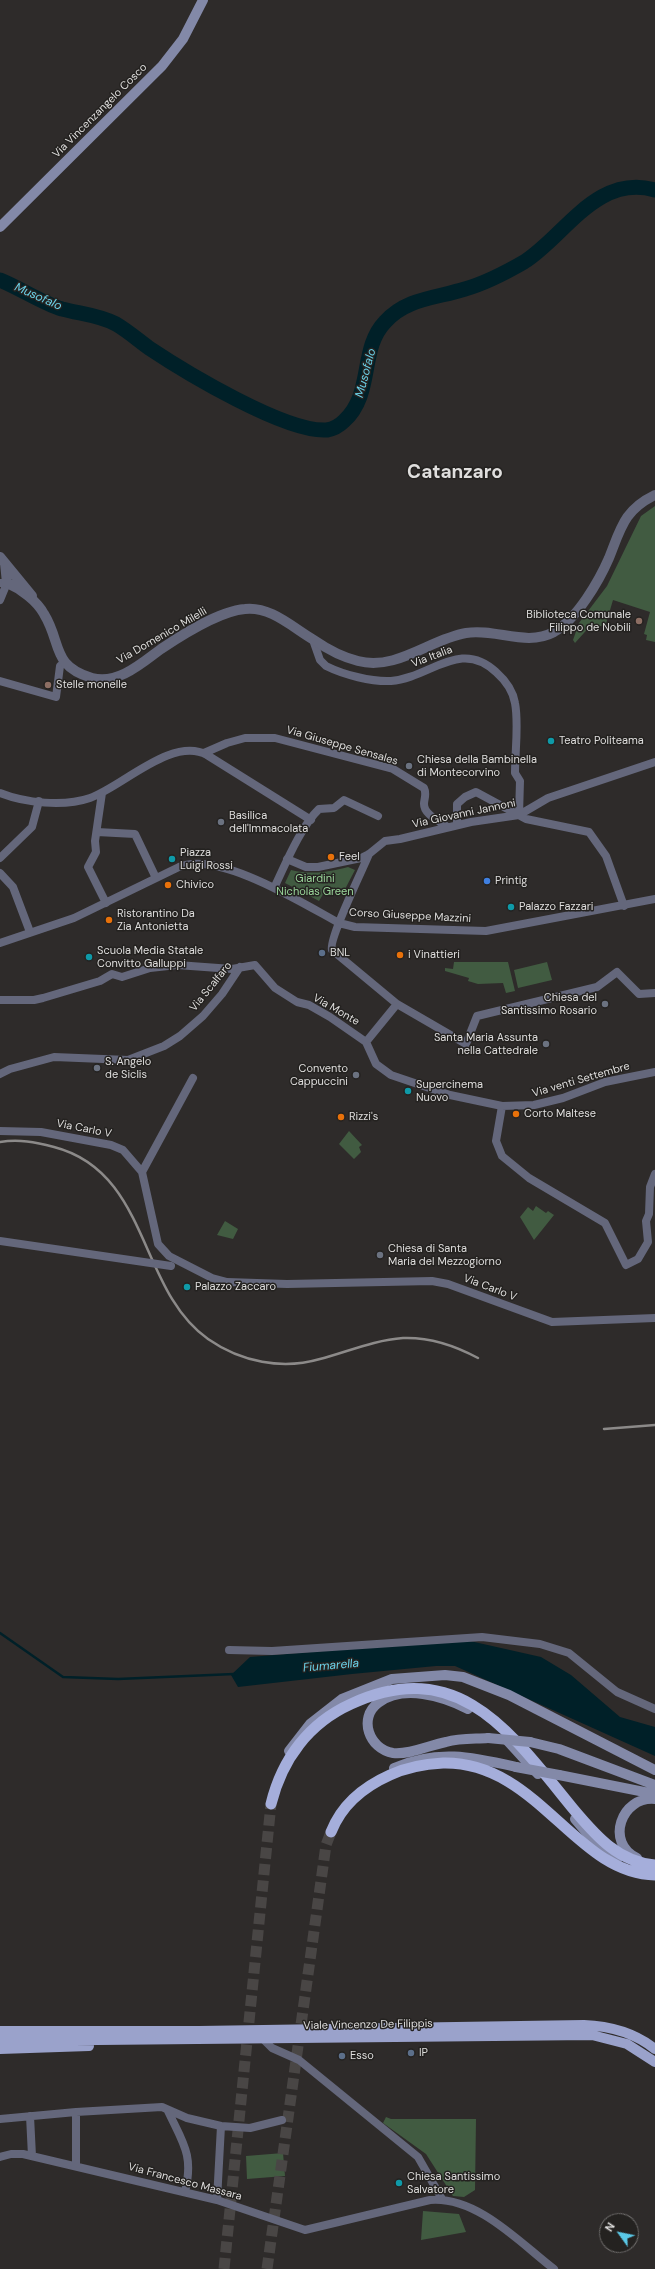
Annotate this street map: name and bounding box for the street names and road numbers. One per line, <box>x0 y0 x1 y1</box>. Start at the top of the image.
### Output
street label: Via Vincenzangelo Cosco <box>50 61 150 161</box>
street label: Via Domenico Milelli <box>115 605 209 667</box>
street label: Via Italia <box>410 643 454 671</box>
street label: Via Giuseppe Sensales <box>285 724 399 768</box>
street label: Via Giovanni Jannoni <box>411 797 517 831</box>
street label: Corso Giuseppe Mazzini <box>349 906 471 926</box>
street label: Via Scalfaro <box>187 960 235 1014</box>
street label: Via Monte <box>310 991 362 1029</box>
street label: Via venti Settembre <box>531 1060 631 1100</box>
street label: Via Carlo V <box>55 1117 113 1141</box>
street label: Via Carlo V <box>461 1272 519 1304</box>
street label: Viale Vincenzo De Filippis <box>303 2017 433 2033</box>
street label: Via Francesco Massara <box>127 2160 243 2204</box>

